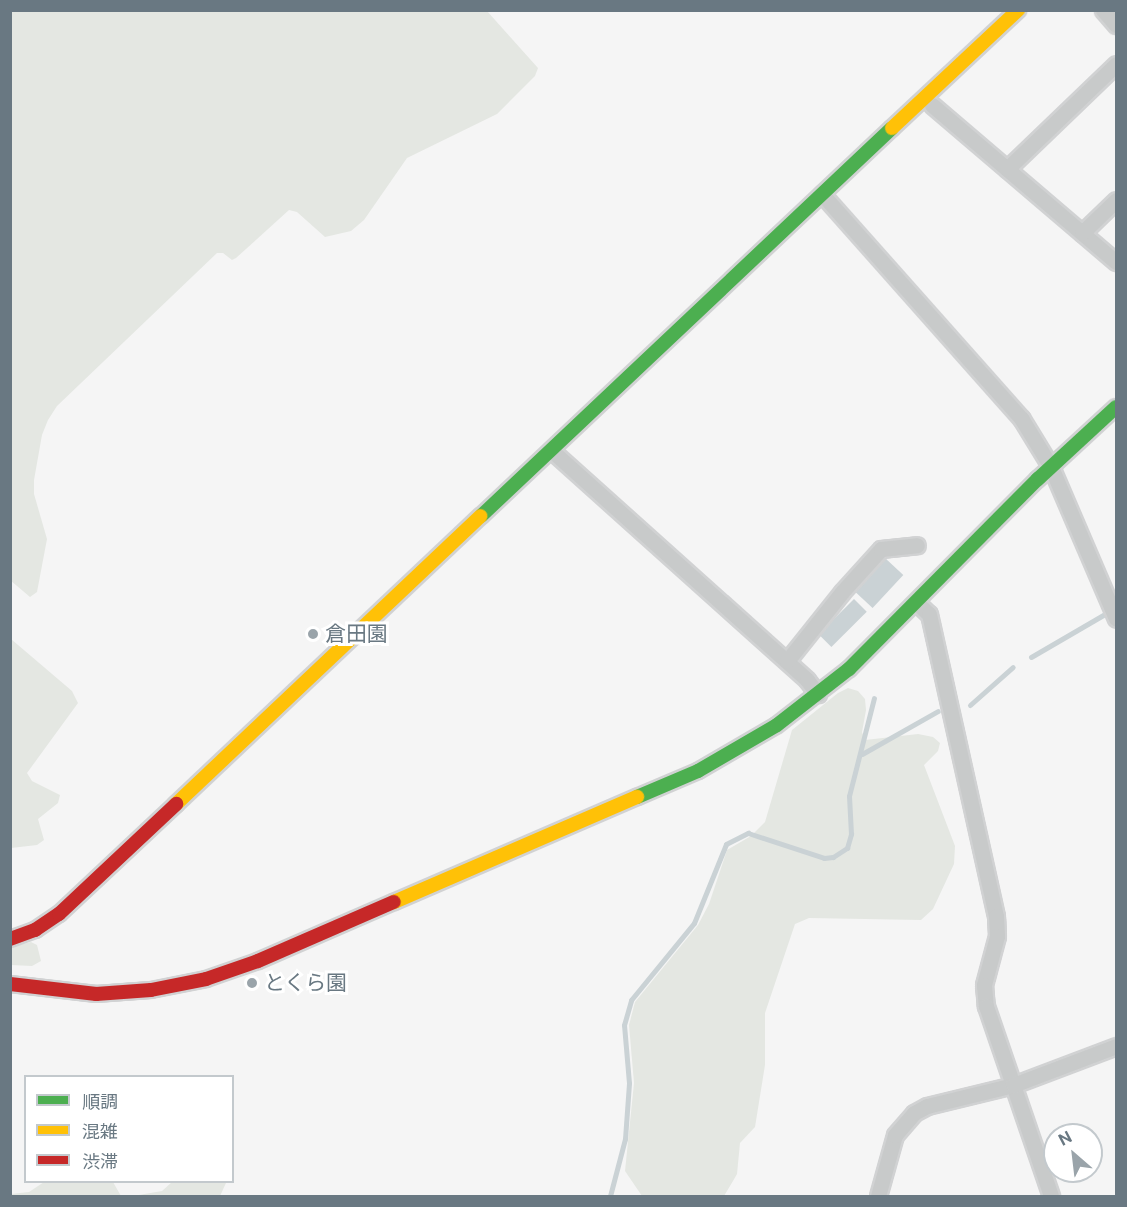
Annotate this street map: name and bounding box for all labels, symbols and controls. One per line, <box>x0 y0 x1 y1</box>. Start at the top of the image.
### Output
place label: 倉田園 <box>325 621 388 647</box>
marker: 倉田園 <box>306 627 320 641</box>
place label: とくら園 <box>264 970 348 996</box>
marker: とくら園 <box>245 976 259 990</box>
legend <box>24 1075 234 1183</box>
text: 順調 <box>82 1091 118 1112</box>
text: 混雑 <box>82 1121 118 1142</box>
north arrow <box>1043 1123 1103 1183</box>
text: N <box>1055 1127 1075 1150</box>
text: 渋滞 <box>82 1151 118 1172</box>

